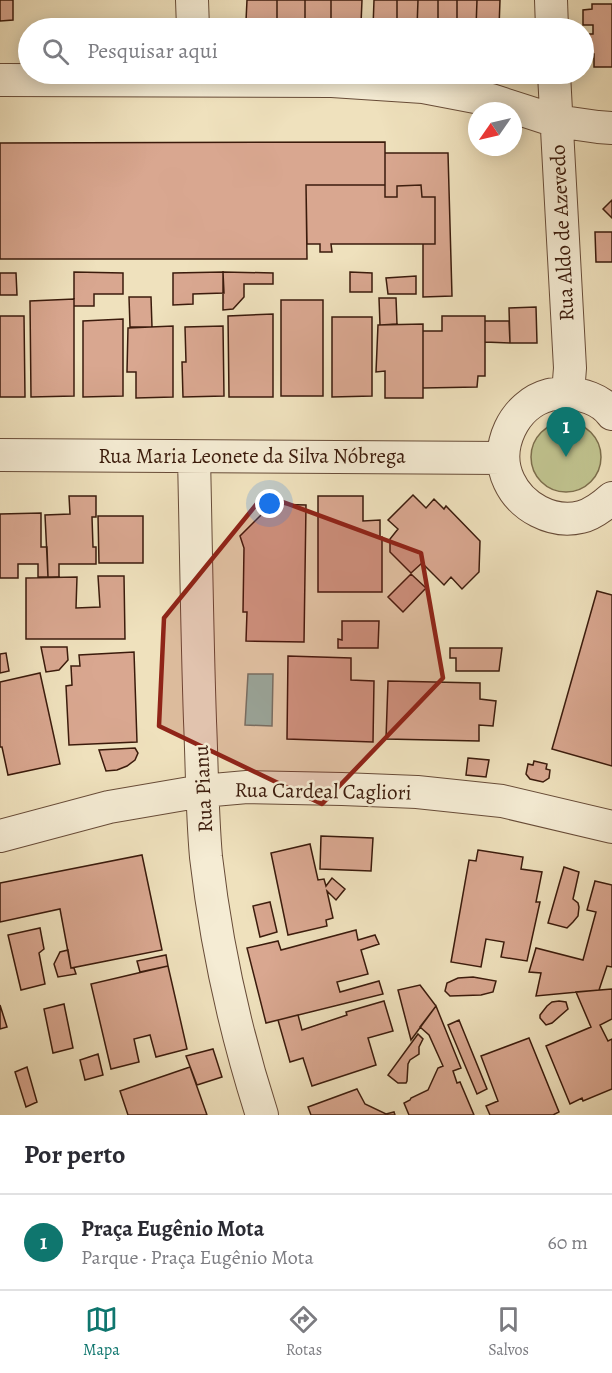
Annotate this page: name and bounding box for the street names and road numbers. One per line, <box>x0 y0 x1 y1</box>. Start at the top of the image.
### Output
street label: Rua Aldo de Azevedo <box>543 144 581 322</box>
street label: Rua Maria Leonete da Silva Nóbrega <box>98 442 406 470</box>
street label: Rua Pianu <box>187 744 219 833</box>
street label: Rua Cardeal Cagliori <box>234 775 412 807</box>

